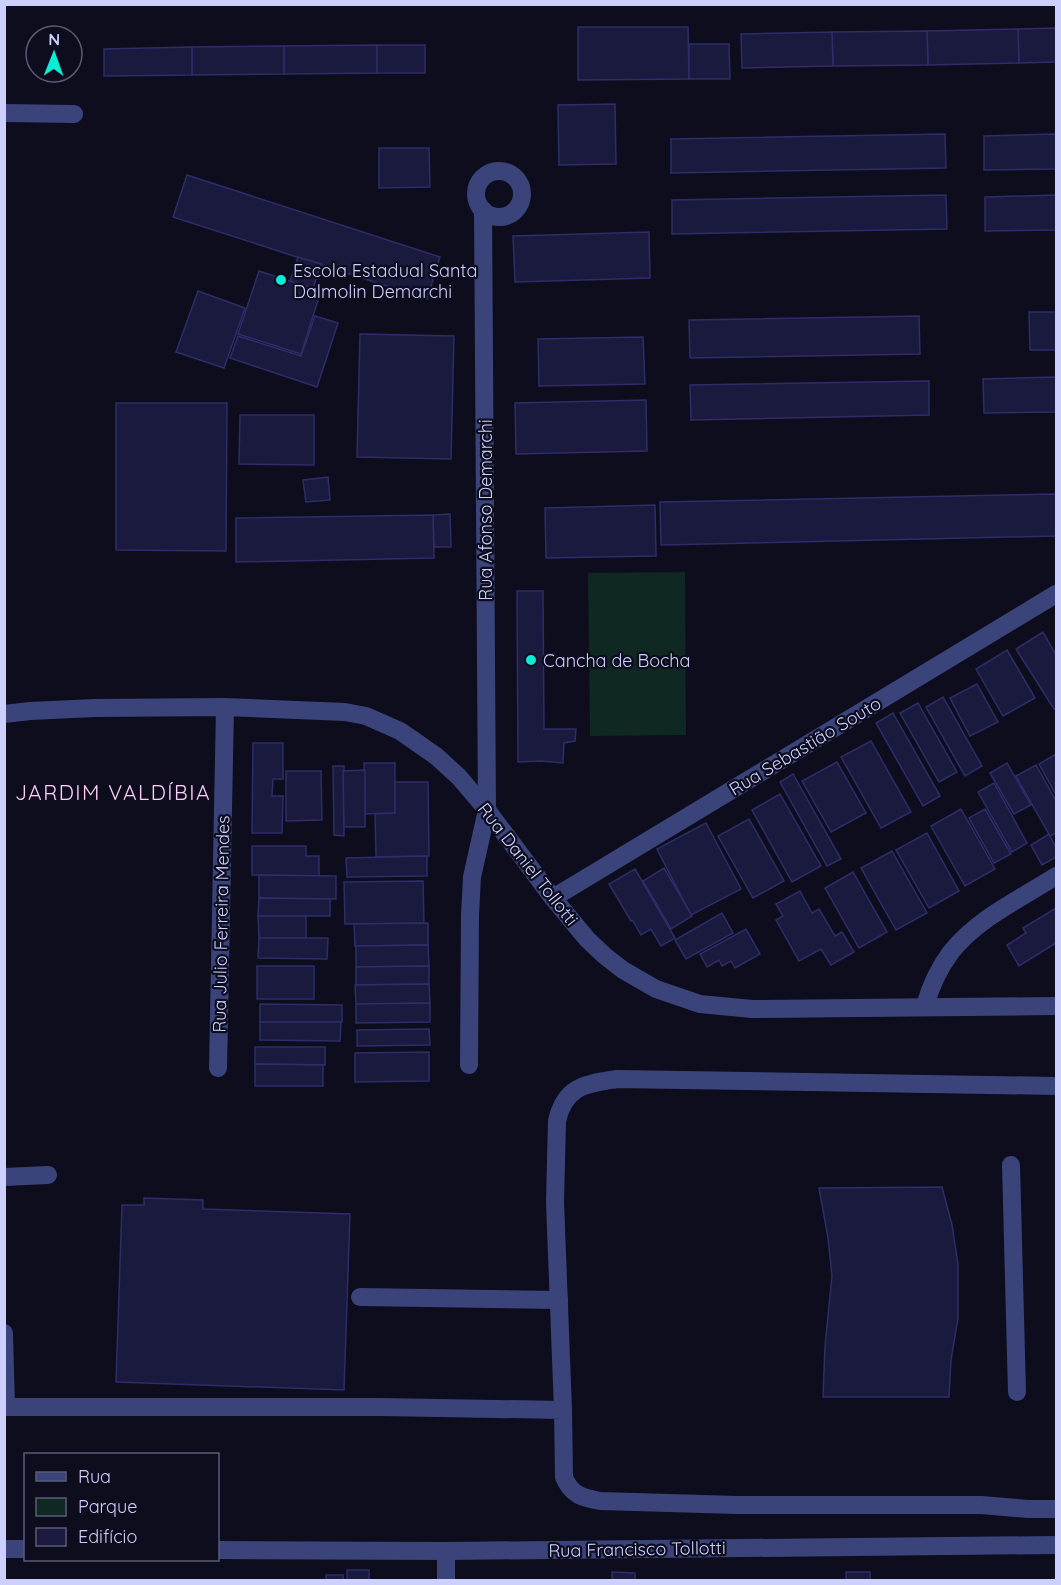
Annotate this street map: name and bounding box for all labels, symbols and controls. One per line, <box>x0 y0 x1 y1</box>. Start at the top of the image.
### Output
north arrow <box>24 24 84 84</box>
text: N <box>48 29 60 49</box>
place label: Escola Estadual Santa Dalmolin Demarchi <box>293 259 477 303</box>
marker: Escola Estadual Santa Dalmolin Demarchi <box>274 273 288 287</box>
street label: Rua Afonso Demarchi <box>474 419 497 601</box>
place label: Cancha de Bocha <box>543 649 690 672</box>
marker: Cancha de Bocha <box>524 653 538 667</box>
street label: Rua Sebastião Souto <box>725 692 885 800</box>
district label: JARDIM VALDÍBIA <box>15 779 211 805</box>
street label: Rua Daniel Tollotti <box>473 798 583 930</box>
street label: Rua Julio Ferreira Mendes <box>208 815 234 1033</box>
legend <box>24 1453 219 1561</box>
text: Rua <box>78 1465 111 1488</box>
text: Parque <box>78 1495 137 1518</box>
text: Edifício <box>78 1525 137 1548</box>
street label: Rua Francisco Tollotti <box>548 1536 726 1562</box>

